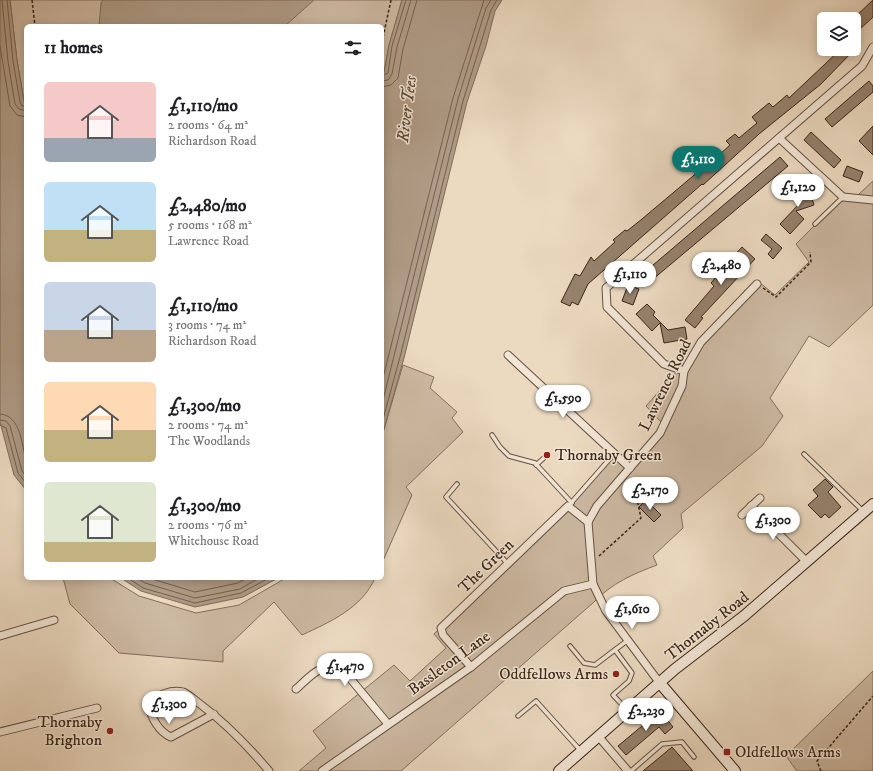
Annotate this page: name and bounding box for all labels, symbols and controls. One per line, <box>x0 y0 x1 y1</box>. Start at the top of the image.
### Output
map controls <box>817 12 861 56</box>
button: layers <box>817 12 861 56</box>
text: 11 homes <box>44 37 103 59</box>
icon: filters <box>342 37 364 59</box>
water label: River Tees <box>392 74 422 144</box>
text: £1,110/mo <box>168 95 238 117</box>
icon: home <box>76 98 124 146</box>
text: 2 rooms · 64 m² <box>168 117 248 133</box>
text: Richardson Road <box>168 133 256 149</box>
pin: £1,110 <box>665 146 731 180</box>
text: £1,110 <box>681 151 715 167</box>
pin: £1,120 <box>765 174 831 208</box>
text: £1,120 <box>780 179 816 195</box>
text: £2,480/mo <box>168 195 246 217</box>
icon: home <box>76 198 124 246</box>
text: 5 rooms · 168 m² <box>168 217 252 233</box>
text: Lawrence Road <box>168 233 249 249</box>
pin: £2,480 <box>688 252 754 286</box>
text: £2,480 <box>701 257 741 273</box>
pin: £1,110 <box>597 261 663 295</box>
text: £1,110 <box>613 266 647 282</box>
text: £1,110/mo <box>168 295 238 317</box>
icon: home <box>76 298 124 346</box>
text: 3 rooms · 74 m² <box>168 317 246 333</box>
text: Richardson Road <box>168 333 256 349</box>
street label: Lawrence Road <box>634 336 696 434</box>
pin: £1,590 <box>530 385 596 419</box>
text: £1,590 <box>544 390 582 406</box>
text: £1,300/mo <box>168 395 241 417</box>
icon: home <box>76 398 124 446</box>
text: 2 rooms · 74 m² <box>168 417 248 433</box>
text: The Woodlands <box>168 433 250 449</box>
place label: Thornaby Green <box>555 445 662 465</box>
marker: Thornaby Green <box>542 450 552 460</box>
pin: £2,170 <box>617 477 683 511</box>
text: £2,170 <box>631 482 669 498</box>
text: £1,300/mo <box>168 495 241 517</box>
icon: home <box>76 498 124 546</box>
pin: £1,300 <box>740 507 806 541</box>
text: £1,300 <box>755 512 791 528</box>
text: 2 rooms · 76 m² <box>168 517 247 533</box>
text: Whitehouse Road <box>168 533 259 549</box>
street label: The Green <box>454 534 518 597</box>
street label: Thornaby Road <box>661 587 753 665</box>
pin: £1,610 <box>599 596 665 630</box>
text: £1,610 <box>614 601 650 617</box>
street label: Bassleton Lane <box>404 626 494 700</box>
pin: £1,470 <box>312 653 378 687</box>
text: £1,470 <box>326 658 364 674</box>
place label: Oddfellows Arms <box>499 664 608 684</box>
marker: Oddfellows Arms <box>611 669 621 679</box>
pin: £1,300 <box>136 691 202 725</box>
text: £1,300 <box>151 696 187 712</box>
pin: £2,230 <box>613 698 679 732</box>
text: £2,230 <box>627 703 665 719</box>
place label: Thornaby Brighton <box>38 712 103 750</box>
marker: Thornaby Brighton <box>105 726 115 736</box>
place label: Oldfellows Arms <box>735 742 840 762</box>
marker: Oldfellows Arms <box>722 747 732 757</box>

